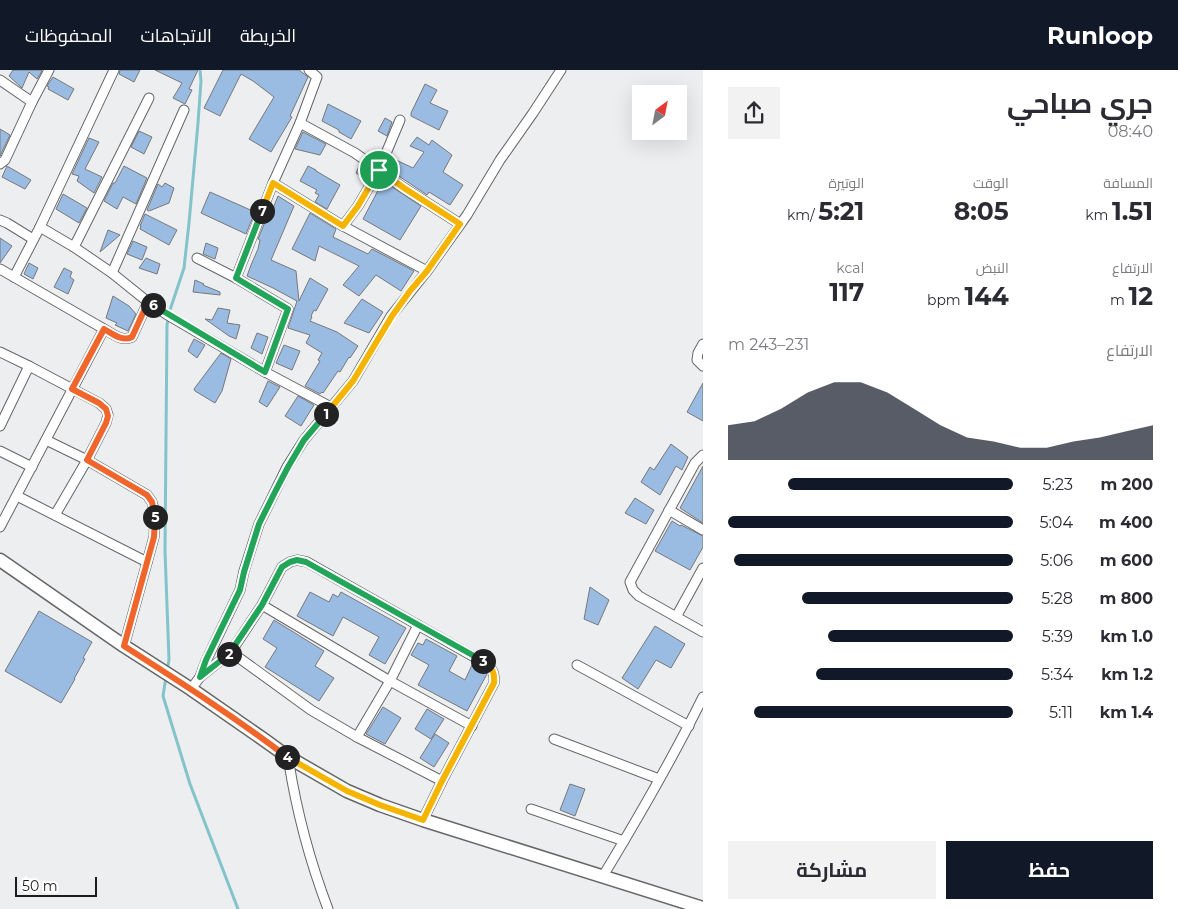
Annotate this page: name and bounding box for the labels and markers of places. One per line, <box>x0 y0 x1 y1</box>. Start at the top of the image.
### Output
pin <box>358 149 400 191</box>
pin: 7 <box>250 198 274 224</box>
pin: 6 <box>140 292 166 318</box>
pin: 1 <box>314 402 338 426</box>
pin: 5 <box>142 504 168 530</box>
pin: 2 <box>216 642 242 666</box>
pin: 3 <box>470 648 496 674</box>
pin: 4 <box>274 744 300 770</box>

